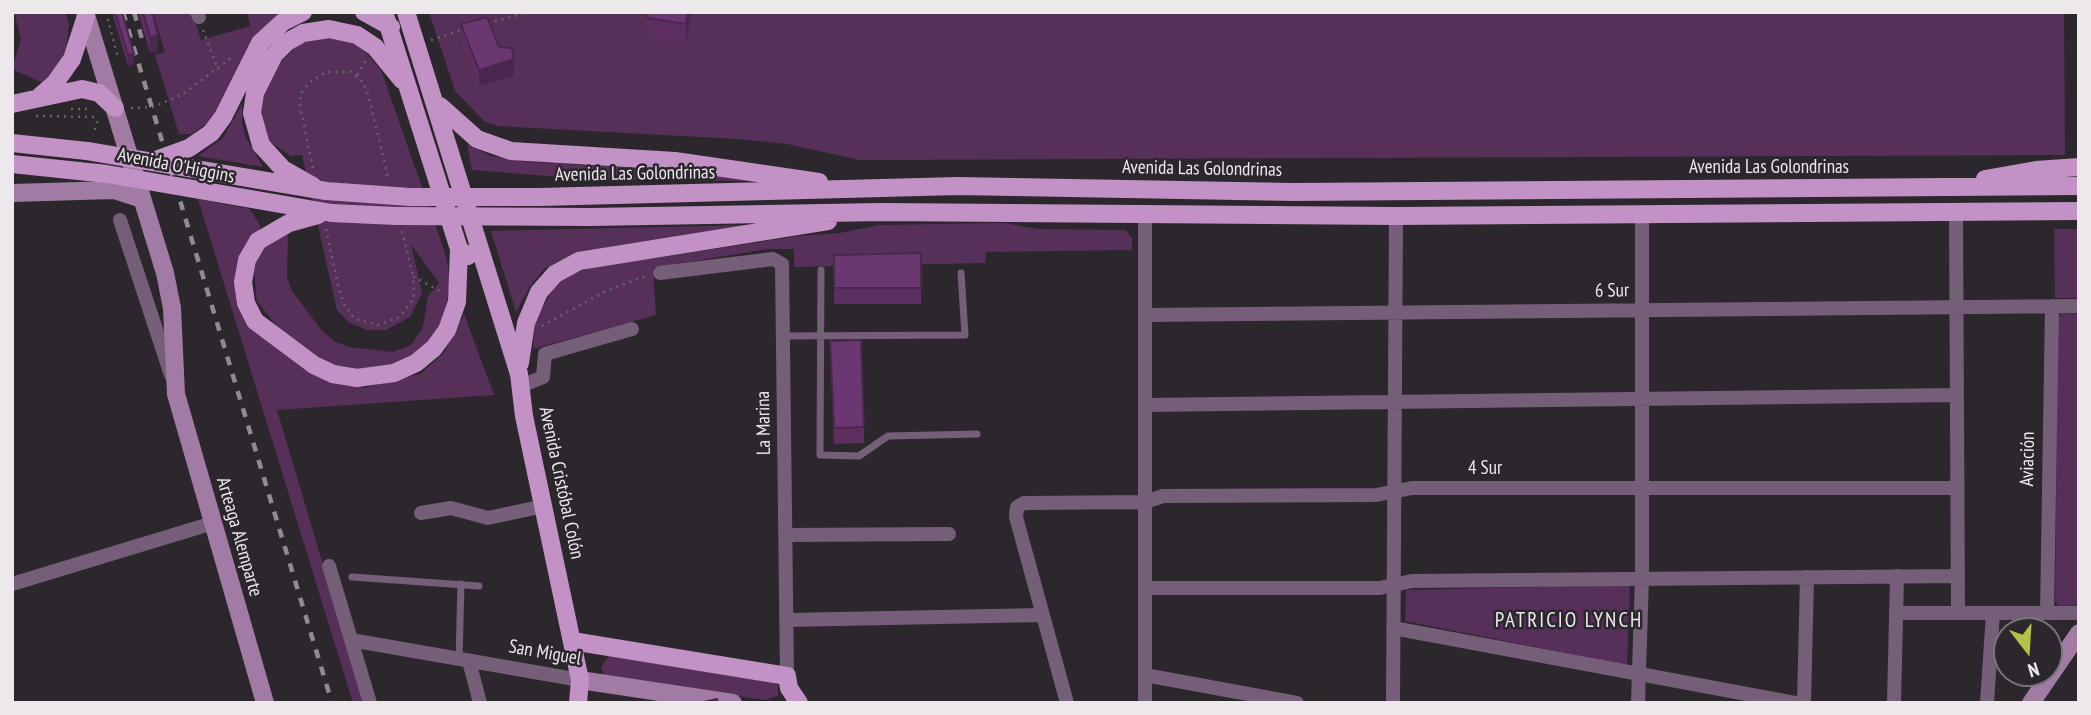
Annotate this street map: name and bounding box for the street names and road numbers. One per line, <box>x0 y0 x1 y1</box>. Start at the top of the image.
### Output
street label: Avenida O'Higgins <box>116 143 236 189</box>
street label: Avenida Las Golondrinas <box>1122 156 1282 182</box>
street label: Avenida Las Golondrinas <box>1689 157 1849 179</box>
street label: Avenida Las Golondrinas <box>555 161 715 187</box>
street label: 6 Sur <box>1595 279 1629 303</box>
street label: La Marina <box>752 391 776 455</box>
street label: Avenida Cristóbal Colón <box>534 405 588 561</box>
street label: Aviación <box>2016 431 2040 487</box>
street label: 4 Sur <box>1468 458 1502 480</box>
street label: Arteaga Alemparte <box>211 475 267 599</box>
street label: San Miguel <box>507 635 583 671</box>

